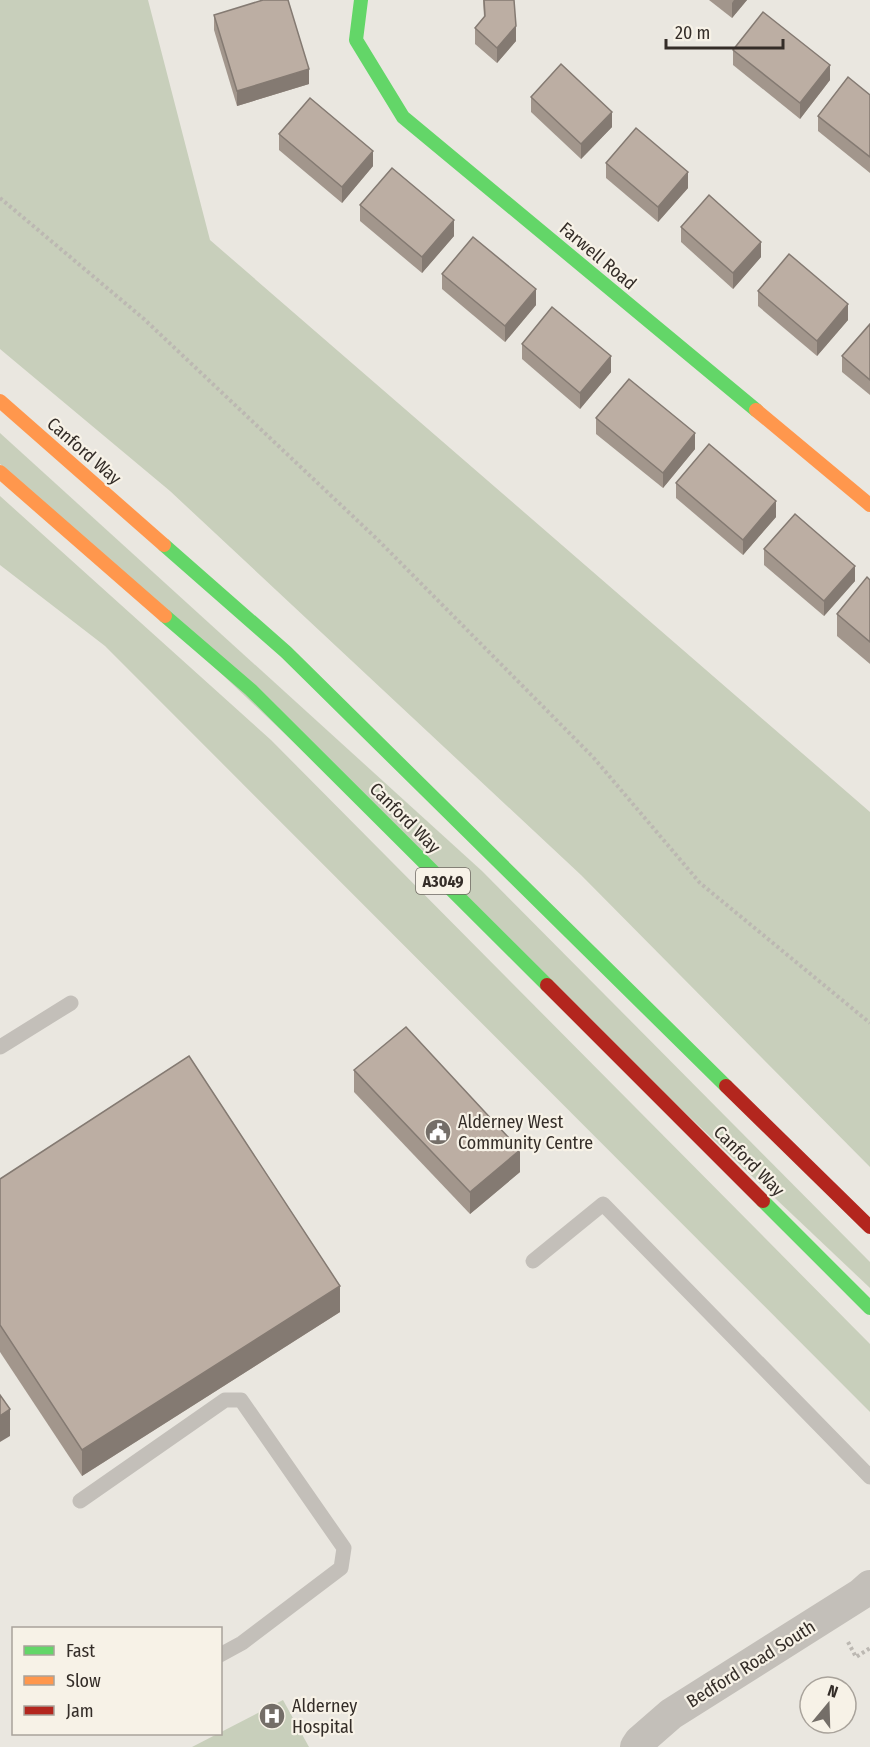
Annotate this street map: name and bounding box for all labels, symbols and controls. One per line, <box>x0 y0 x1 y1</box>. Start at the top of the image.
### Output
scale bar <box>666 12 783 50</box>
text: 20 m <box>675 22 710 44</box>
street label: Farwell Road <box>555 217 641 295</box>
street label: Canford Way <box>42 413 126 489</box>
street label: Canford Way <box>365 778 445 858</box>
road number: A3049 <box>416 868 470 894</box>
place label: Alderney West Community Centre <box>458 1111 593 1154</box>
public building icon: Alderney West Community Centre <box>423 1117 453 1147</box>
street label: Canford Way <box>709 1121 789 1201</box>
street label: Bedford Road South <box>683 1616 819 1712</box>
legend <box>12 1627 222 1735</box>
text: Fast <box>66 1640 95 1662</box>
text: Slow <box>66 1670 101 1692</box>
north arrow <box>798 1675 858 1735</box>
text: N <box>825 1681 840 1702</box>
place label: Alderney Hospital <box>292 1695 357 1738</box>
text: Jam <box>66 1700 94 1722</box>
hospital icon: Alderney Hospital <box>257 1701 287 1731</box>

